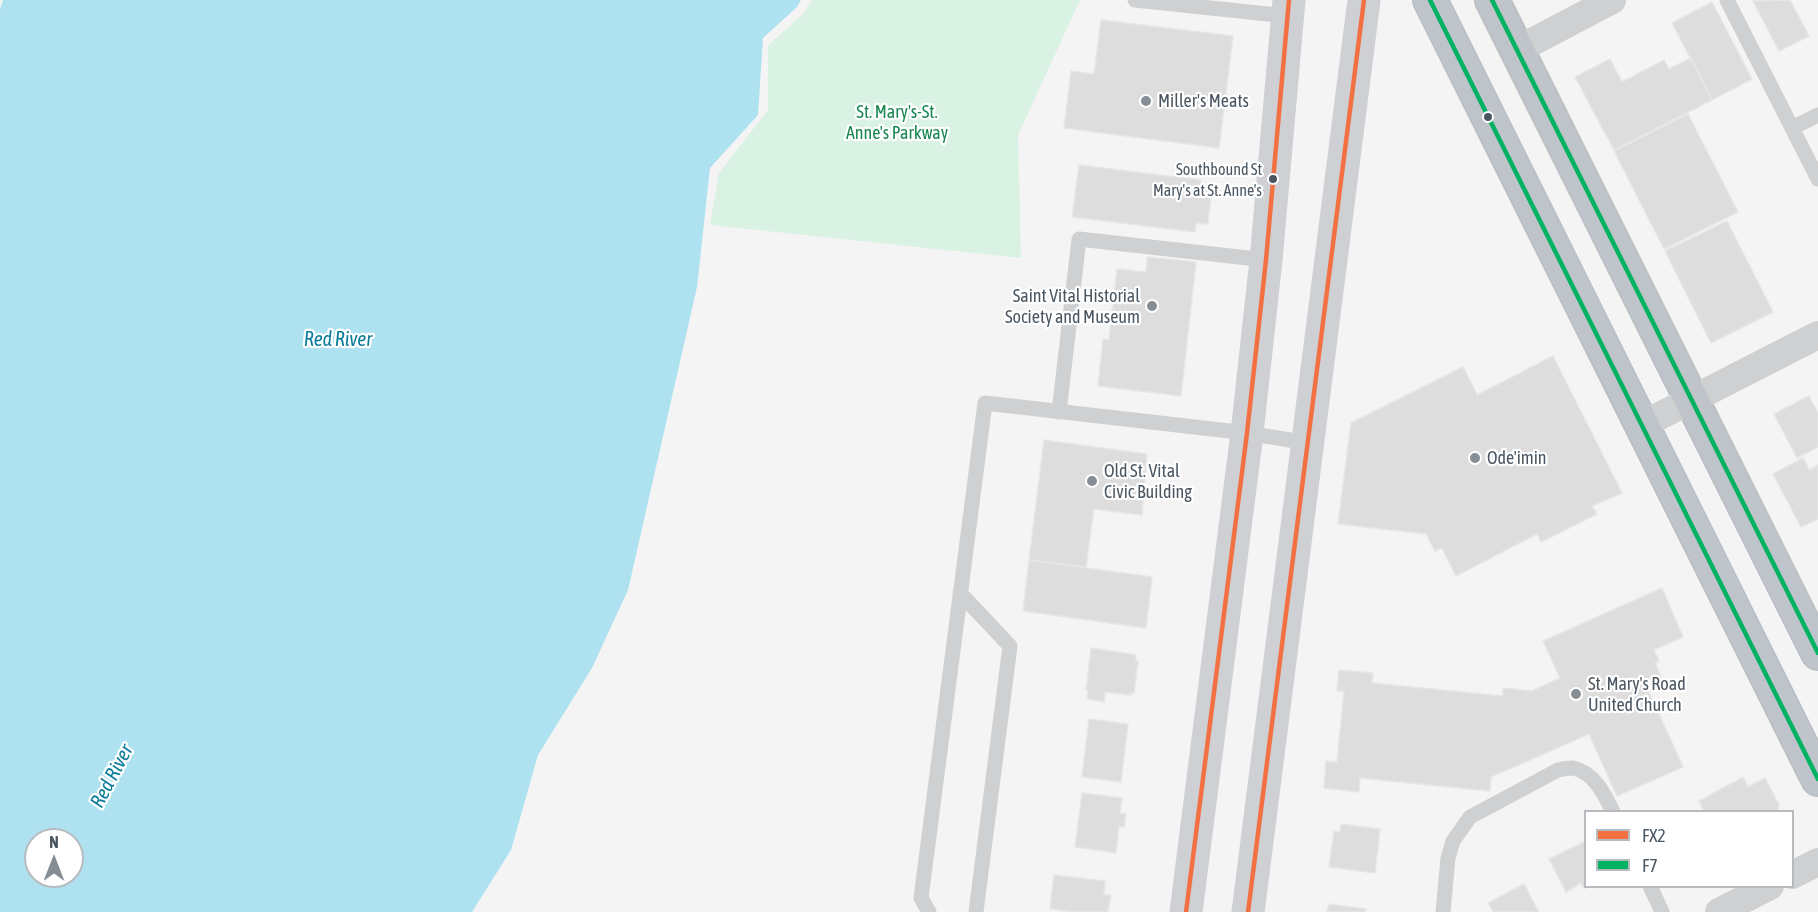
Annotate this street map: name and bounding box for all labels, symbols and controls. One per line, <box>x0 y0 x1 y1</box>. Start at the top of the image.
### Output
place label: Miller's Meats <box>1158 90 1249 112</box>
marker: Miller's Meats <box>1139 94 1153 108</box>
park label: St. Mary's-St. Anne's Parkway <box>846 101 948 144</box>
unlabelled marker <box>1482 111 1494 123</box>
place label: Southbound St Mary's at St. Anne's <box>1153 160 1262 198</box>
marker: Southbound St Mary's at St. Anne's <box>1267 173 1279 185</box>
place label: Saint Vital Historial Society and Museum <box>1005 285 1140 328</box>
marker: Saint Vital Historial Society and Museum <box>1145 299 1159 313</box>
water label: Red River <box>304 328 372 352</box>
place label: Ode'imin <box>1487 447 1547 469</box>
marker: Ode'imin <box>1468 451 1482 465</box>
place label: Old St. Vital Civic Building <box>1104 460 1192 502</box>
marker: Old St. Vital Civic Building <box>1085 474 1099 488</box>
place label: St. Mary's Road United Church <box>1588 673 1686 716</box>
marker: St. Mary's Road United Church <box>1569 687 1583 701</box>
water label: Red River <box>85 740 139 812</box>
legend <box>1584 810 1794 888</box>
text: FX2 <box>1642 825 1666 846</box>
north arrow <box>24 828 84 888</box>
text: N <box>49 833 59 851</box>
text: F7 <box>1642 855 1658 876</box>

